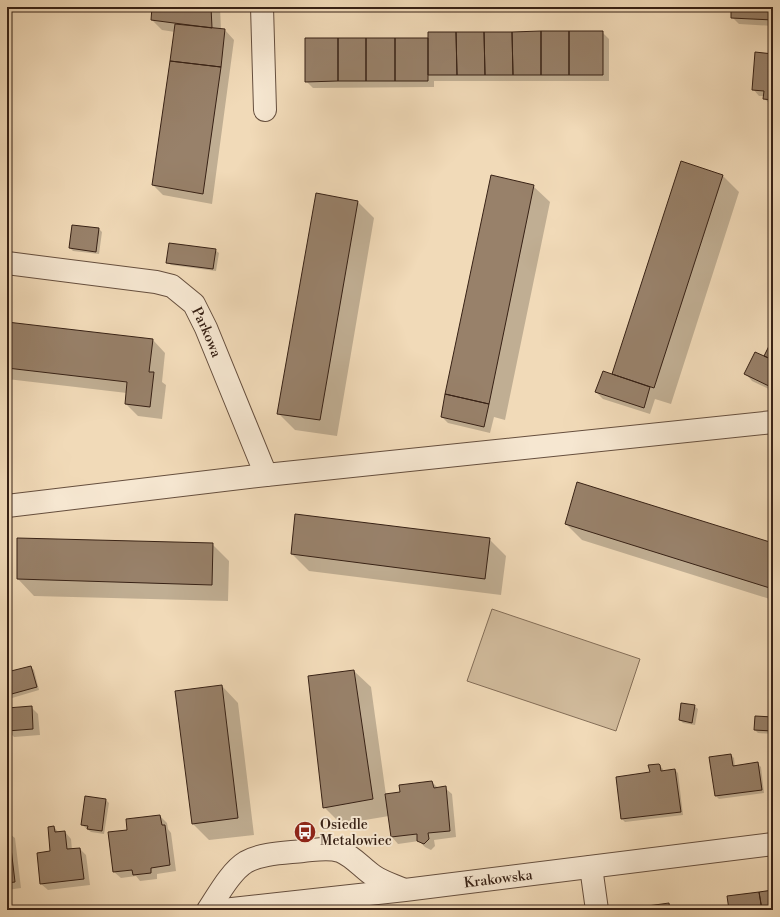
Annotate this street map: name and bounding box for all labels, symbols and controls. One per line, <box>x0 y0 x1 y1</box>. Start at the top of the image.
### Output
street label: Parkowa <box>187 304 225 361</box>
place label: Osiedle Metalowiec <box>320 816 392 850</box>
bus stop icon: Osiedle Metalowiec <box>292 819 318 845</box>
street label: Krakowska <box>463 866 535 893</box>

